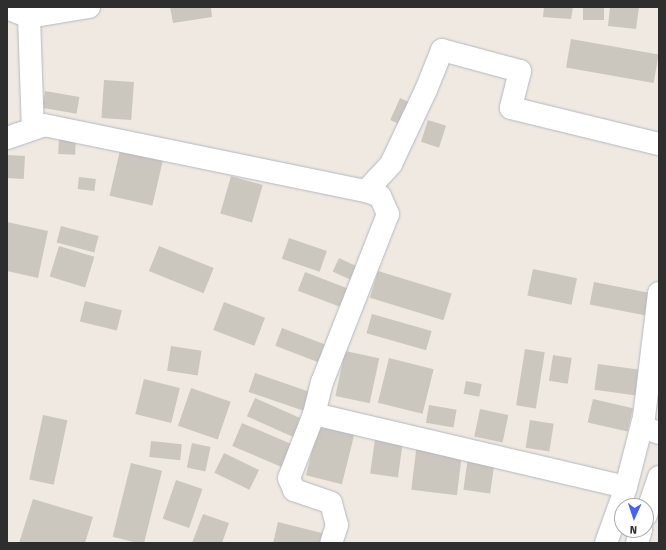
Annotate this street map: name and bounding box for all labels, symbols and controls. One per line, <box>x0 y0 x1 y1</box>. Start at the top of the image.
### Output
north arrow <box>614 498 654 538</box>
text: N <box>629 523 637 536</box>

